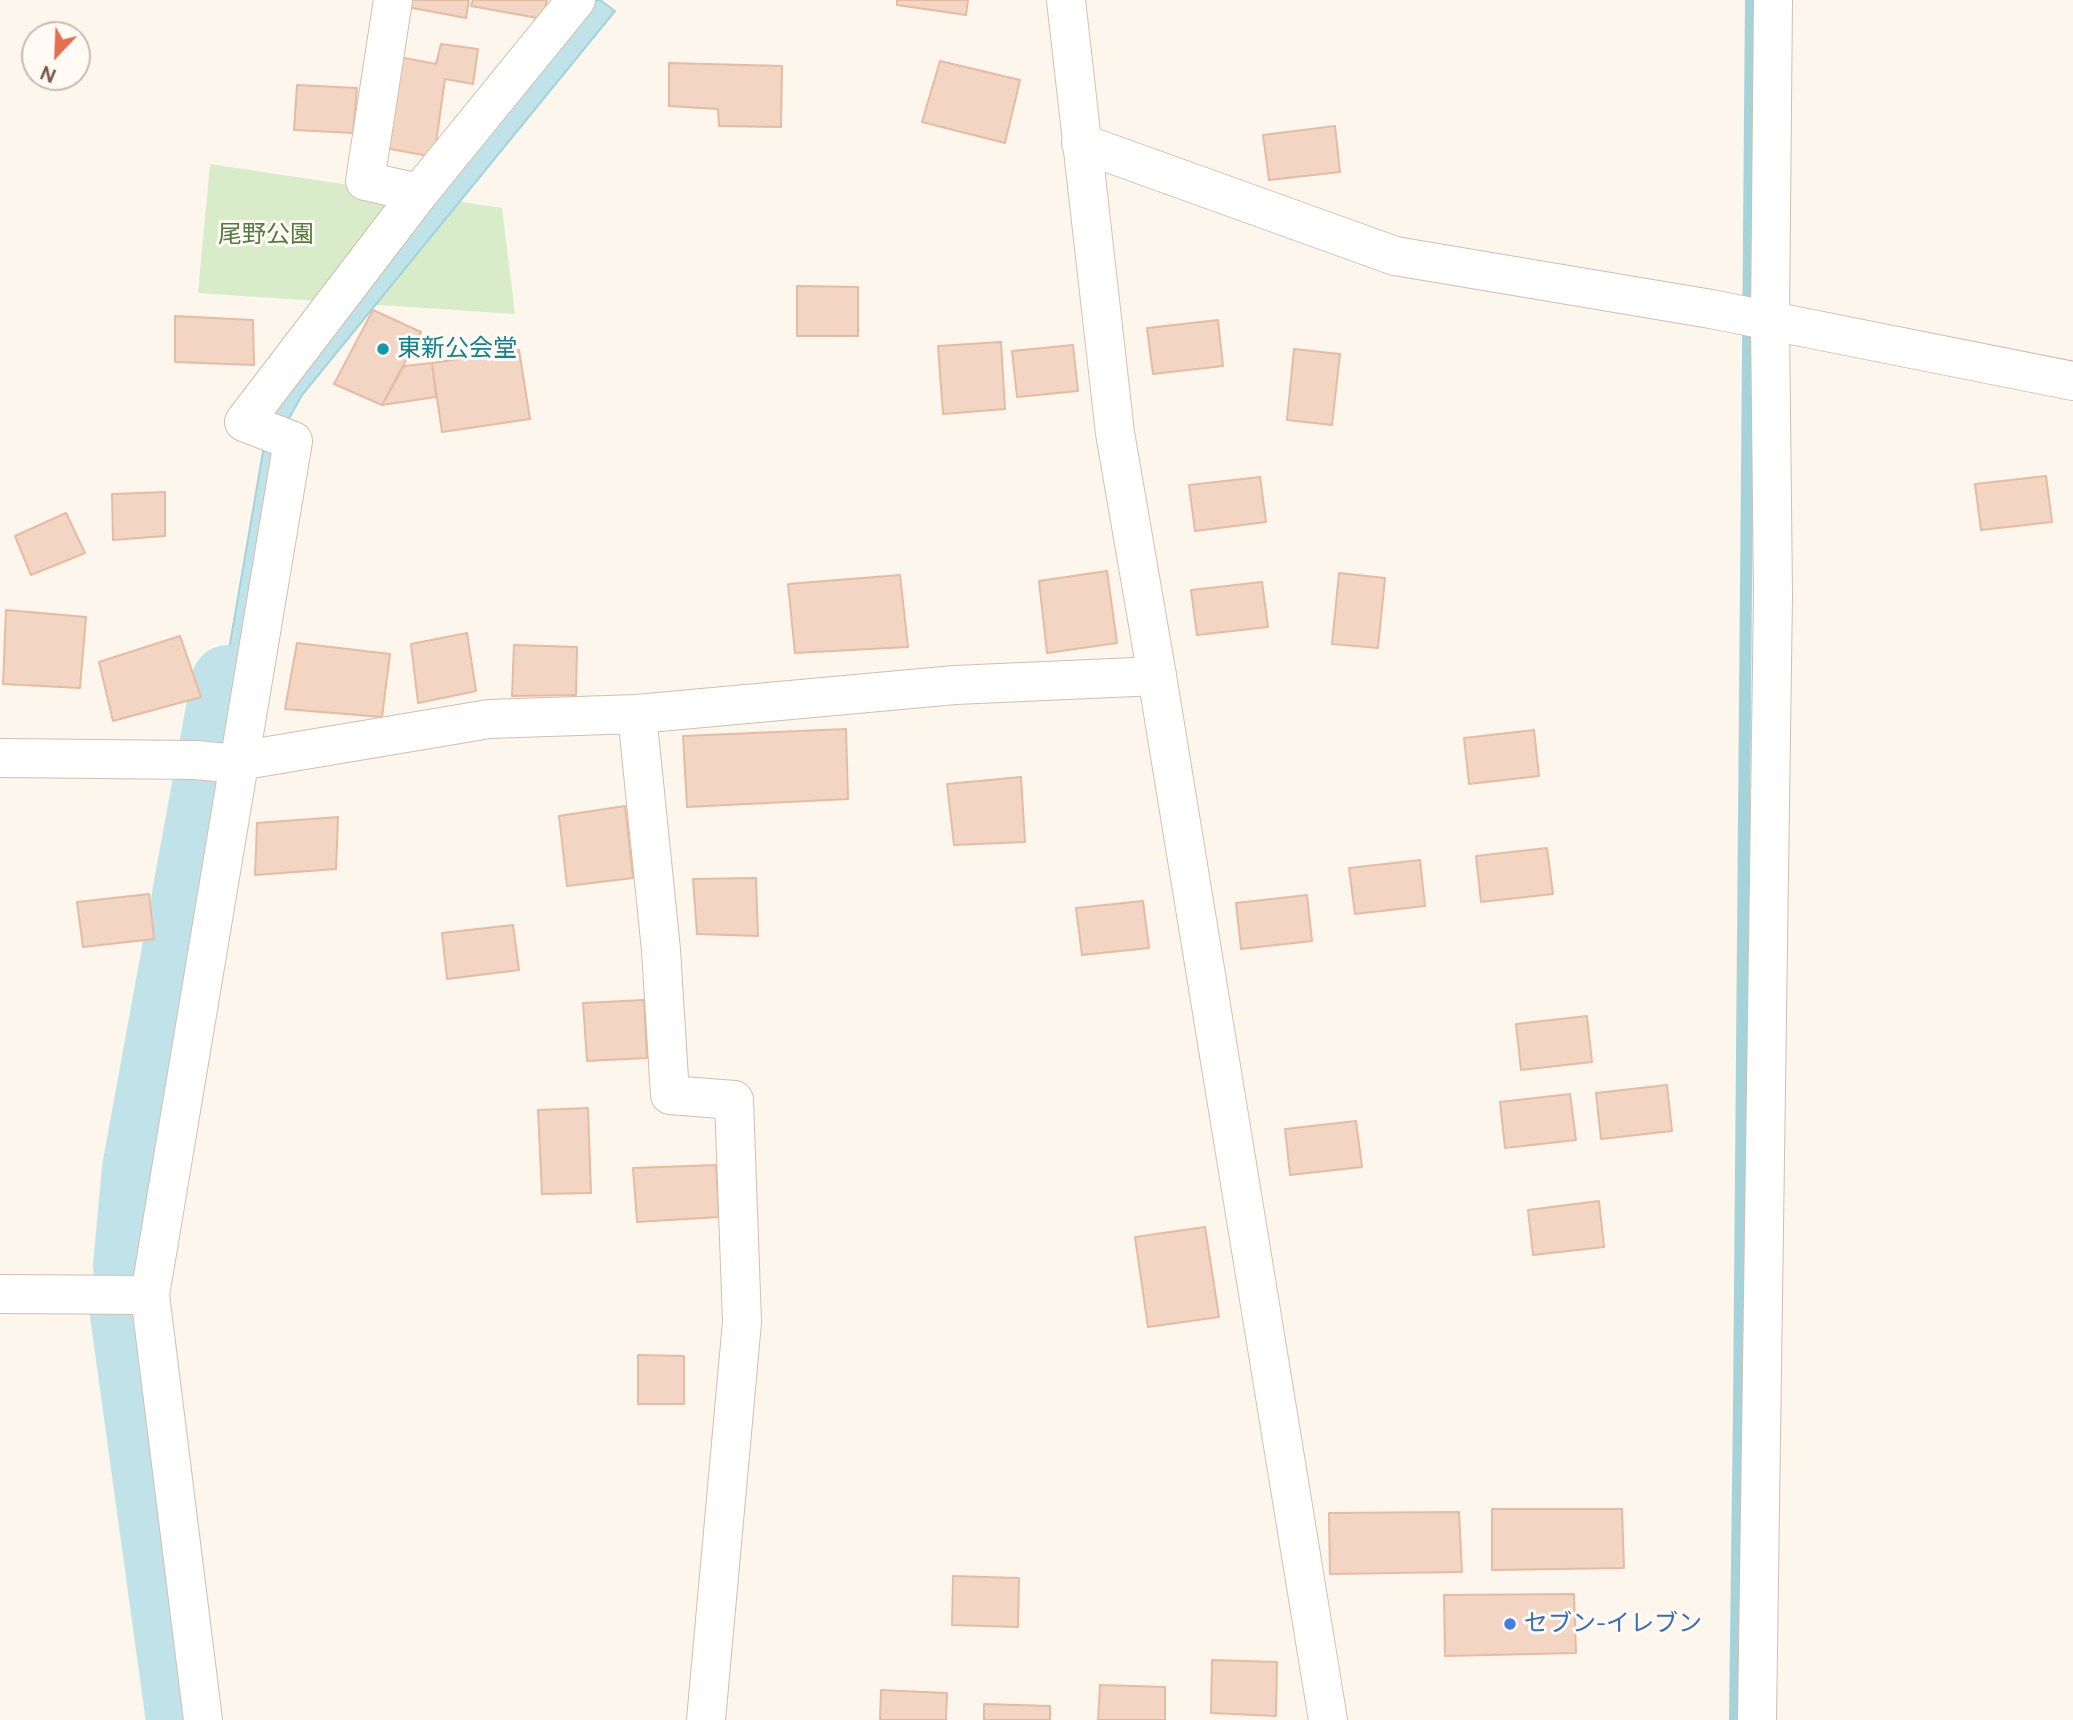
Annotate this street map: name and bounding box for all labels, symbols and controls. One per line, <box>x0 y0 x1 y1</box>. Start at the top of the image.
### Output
north arrow <box>21 21 91 91</box>
text: N <box>37 60 60 87</box>
park label: 尾野公園 <box>218 221 314 249</box>
place label: 東新公会堂 <box>397 335 517 363</box>
marker: 東新公会堂 <box>375 341 391 357</box>
place label: セブン-イレブン <box>1524 1610 1702 1638</box>
marker: セブン-イレブン <box>1502 1616 1518 1632</box>

